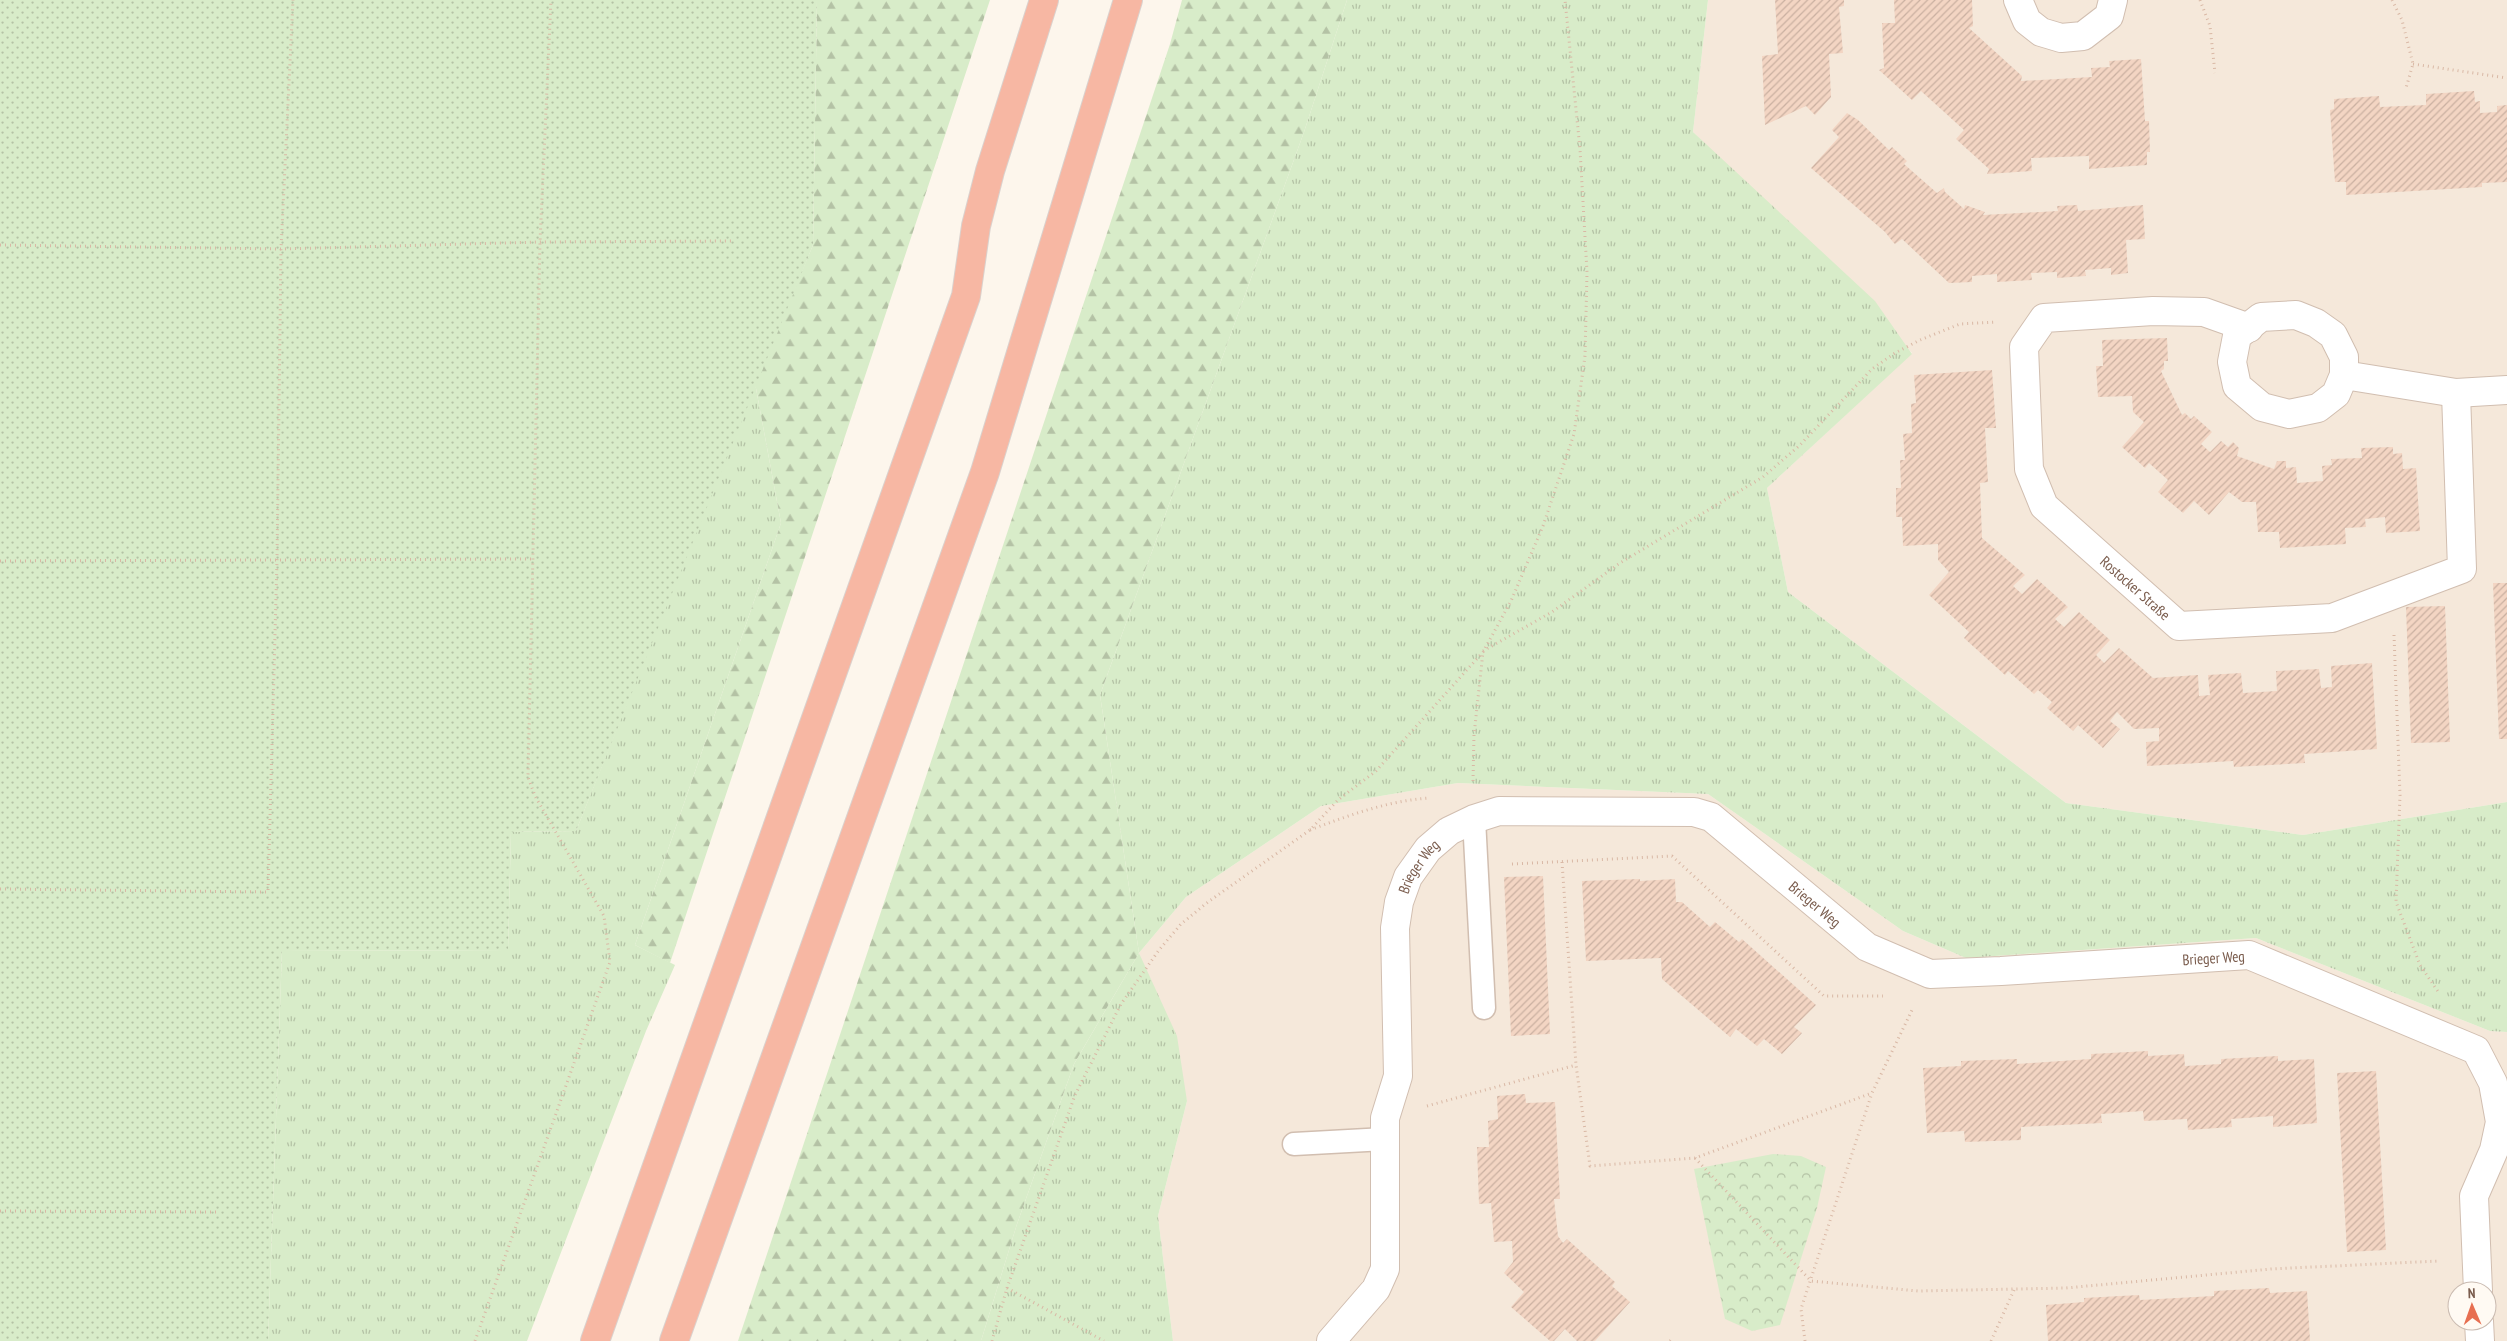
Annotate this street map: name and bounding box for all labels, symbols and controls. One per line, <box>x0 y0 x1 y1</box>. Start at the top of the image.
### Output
street label: Rostocker Straße <box>2097 551 2175 624</box>
street label: Brieger Weg <box>1393 834 1443 896</box>
street label: Brieger Weg <box>1785 877 1845 931</box>
street label: Brieger Weg <box>2182 946 2245 969</box>
north arrow <box>2447 1281 2497 1331</box>
text: N <box>2467 1284 2476 1302</box>

